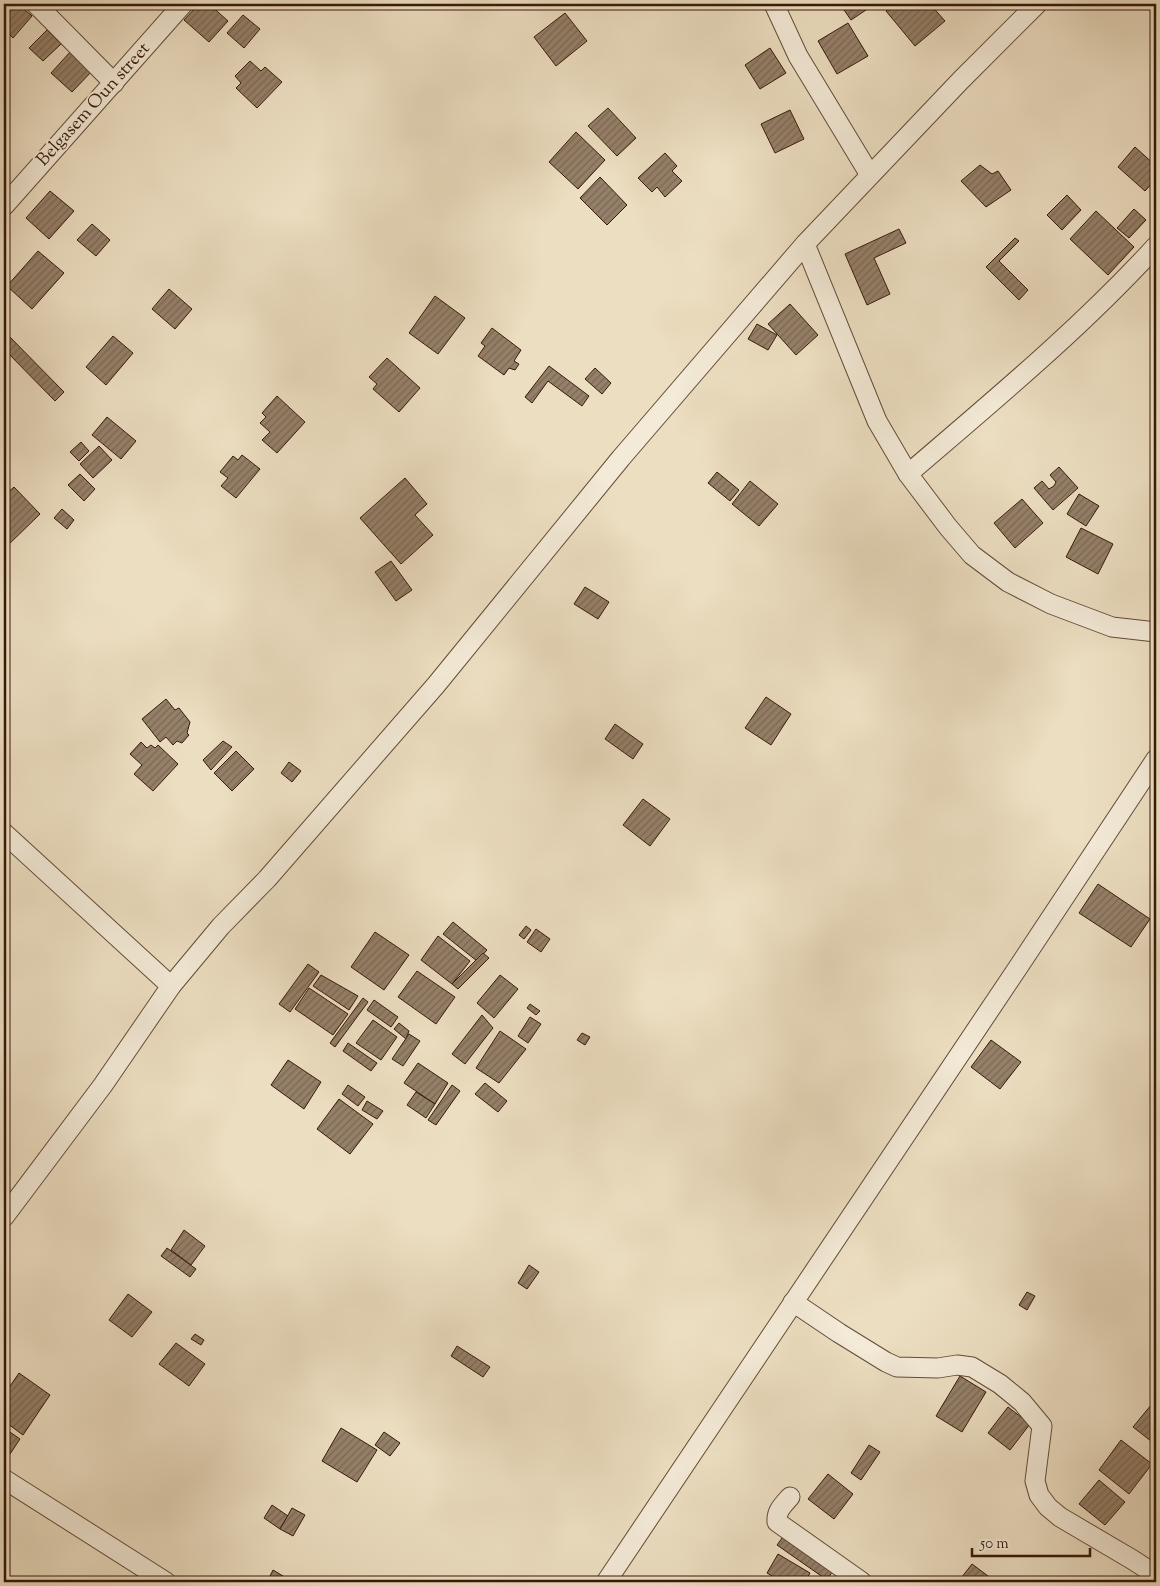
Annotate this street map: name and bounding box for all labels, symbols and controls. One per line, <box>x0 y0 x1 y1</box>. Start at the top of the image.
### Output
street label: Belgasem Oun street <box>31 37 157 173</box>
scale bar <box>972 1526 1090 1558</box>
text: 50 m <box>979 1534 1009 1555</box>

